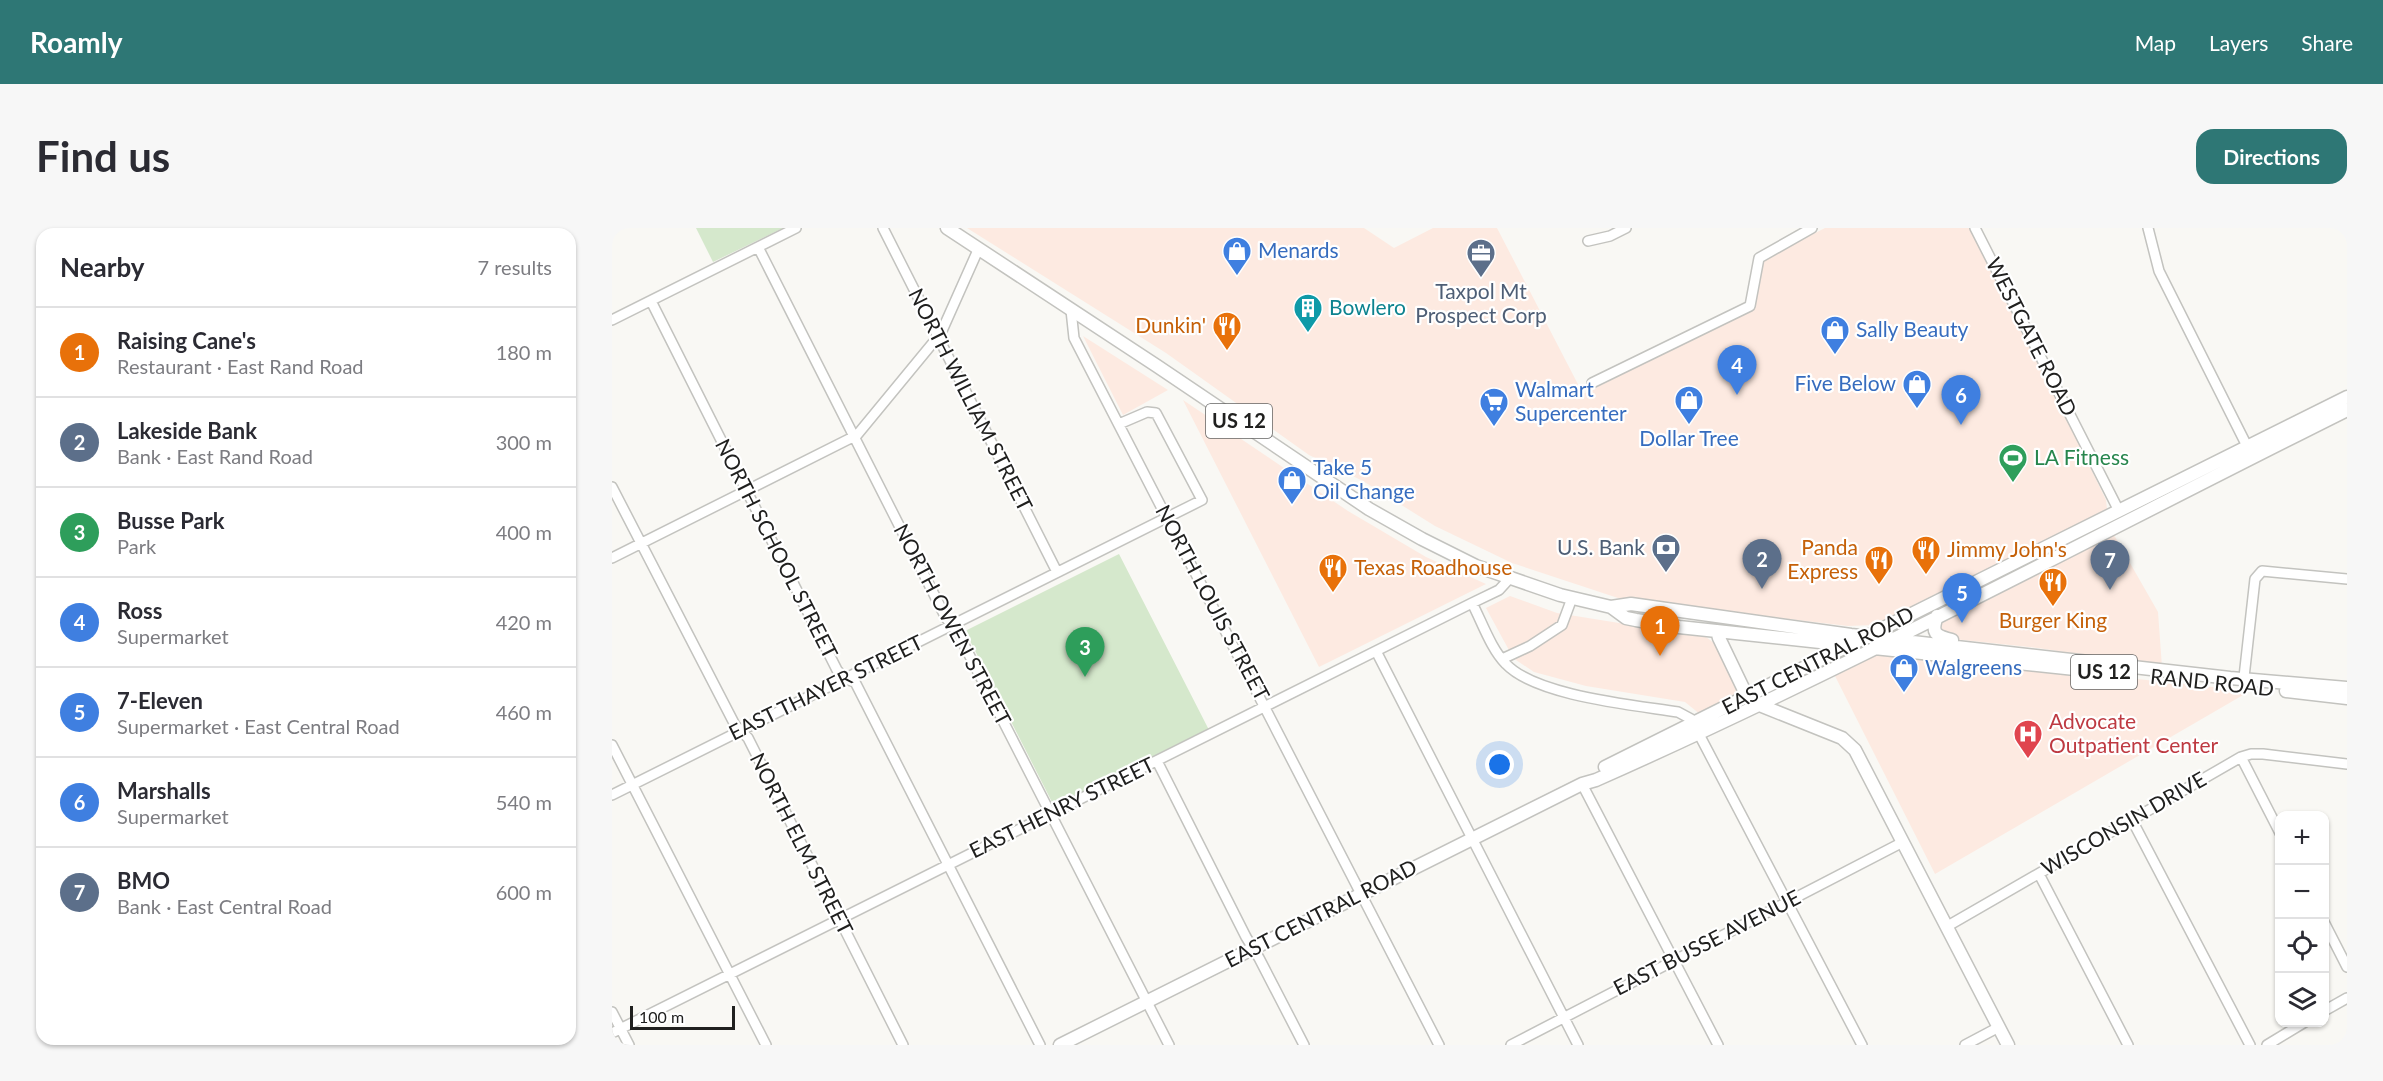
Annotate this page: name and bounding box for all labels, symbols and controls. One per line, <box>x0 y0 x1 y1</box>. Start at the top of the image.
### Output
text: Roamly <box>30 25 123 59</box>
text: Map <box>2135 30 2176 55</box>
text: Layers <box>2209 30 2268 55</box>
text: Share <box>2301 30 2353 55</box>
button: Directions <box>2196 129 2347 184</box>
text: Find us <box>36 131 170 181</box>
shop icon: Menards <box>1221 235 1253 277</box>
place label: Menards <box>1258 237 1339 262</box>
office icon: Taxpol Mt Prospect Corp <box>1465 237 1497 279</box>
text: Nearby <box>60 251 145 283</box>
street label: WESTGATE ROAD <box>1982 253 2083 420</box>
text: 7 results <box>477 255 552 279</box>
place label: Taxpol Mt Prospect Corp <box>1415 278 1547 327</box>
street label: NORTH WILLIAM STREET <box>904 284 1039 515</box>
building icon: Bowlero <box>1292 292 1324 334</box>
place label: Bowlero <box>1329 294 1406 319</box>
restaurant icon: Dunkin' <box>1211 310 1243 352</box>
place label: Dunkin' <box>1135 312 1206 337</box>
shop icon: Sally Beauty <box>1819 314 1851 356</box>
place label: Sally Beauty <box>1856 316 1968 341</box>
text: Raising Cane's <box>117 327 256 354</box>
text: 1 <box>74 340 85 364</box>
text: 180 m <box>496 340 552 364</box>
pin: 4 <box>1718 346 1756 395</box>
text: Restaurant · East Rand Road <box>117 354 364 378</box>
shop icon: Five Below <box>1901 368 1933 410</box>
place label: Five Below <box>1794 370 1896 395</box>
place label: Walmart Supercenter <box>1515 376 1627 425</box>
pin: 6 <box>1942 376 1980 425</box>
shop icon: Dollar Tree <box>1673 384 1705 426</box>
supermarket icon: Walmart Supercenter <box>1478 386 1510 428</box>
road number: US 12 <box>1206 404 1272 438</box>
text: Lakeside Bank <box>117 417 257 444</box>
place label: Dollar Tree <box>1639 425 1739 450</box>
text: 2 <box>74 430 85 454</box>
text: 300 m <box>496 430 552 454</box>
street label: NORTH SCHOOL STREET <box>711 434 844 663</box>
sports icon: LA Fitness <box>1997 442 2029 484</box>
text: Bank · East Rand Road <box>117 444 313 468</box>
place label: LA Fitness <box>2034 444 2129 469</box>
place label: Take 5 Oil Change <box>1313 454 1415 503</box>
shop icon: Take 5 Oil Change <box>1276 464 1308 506</box>
street label: NORTH LOUIS STREET <box>1151 500 1276 705</box>
text: Busse Park <box>117 507 225 534</box>
street label: NORTH OWEN STREET <box>890 519 1017 730</box>
text: 3 <box>74 520 85 544</box>
text: 400 m <box>496 520 552 544</box>
bank icon: U.S. Bank <box>1650 532 1682 574</box>
text: Park <box>117 534 156 558</box>
place label: U.S. Bank <box>1557 534 1645 559</box>
place label: Panda Express <box>1787 534 1858 583</box>
restaurant icon: Jimmy John's <box>1910 534 1942 576</box>
place label: Jimmy John's <box>1947 536 2067 561</box>
pin: 2 <box>1742 540 1782 589</box>
pin: 7 <box>2090 540 2130 590</box>
restaurant icon: Panda Express <box>1863 544 1895 586</box>
restaurant icon: Texas Roadhouse <box>1317 552 1349 594</box>
place label: Texas Roadhouse <box>1354 554 1512 579</box>
restaurant icon: Burger King <box>2037 566 2069 608</box>
pin: 5 <box>1942 574 1982 623</box>
text: Ross <box>117 597 162 624</box>
street label: EAST CENTRAL ROAD <box>1717 600 1917 719</box>
pin: 1 <box>1640 606 1680 656</box>
place label: Burger King <box>1999 607 2107 632</box>
text: 4 <box>74 610 85 634</box>
text: 420 m <box>496 610 552 634</box>
text: Supermarket <box>117 624 229 648</box>
pin: 3 <box>1066 628 1104 677</box>
street label: EAST THAYER STREET <box>724 629 927 745</box>
shop icon: Walgreens <box>1888 652 1920 694</box>
place label: Walgreens <box>1925 654 2022 679</box>
road number: US 12 <box>2071 655 2137 689</box>
street label: RAND ROAD <box>2149 663 2275 700</box>
text: 7-Eleven <box>117 687 203 714</box>
text: 5 <box>74 700 85 724</box>
text: 460 m <box>496 700 552 724</box>
place label: Advocate Outpatient Center <box>2049 708 2218 757</box>
text: Supermarket · East Central Road <box>117 714 400 738</box>
hospital icon: Advocate Outpatient Center <box>2012 718 2044 760</box>
street label: NORTH ELM STREET <box>746 748 859 939</box>
your location <box>1485 750 1514 779</box>
street label: EAST HENRY STREET <box>965 751 1159 862</box>
street label: WISCONSIN DRIVE <box>2037 765 2210 880</box>
text: Marshalls <box>117 777 211 804</box>
text: 6 <box>74 790 85 814</box>
text: 540 m <box>496 790 552 814</box>
text: Supermarket <box>117 804 229 828</box>
map controls <box>2275 811 2329 1027</box>
button: + <box>2275 811 2329 865</box>
street label: EAST CENTRAL ROAD <box>1220 853 1420 972</box>
button: − <box>2275 865 2329 919</box>
text: BMO <box>117 867 170 894</box>
text: 7 <box>74 880 85 904</box>
text: 600 m <box>496 880 552 904</box>
street label: EAST BUSSE AVENUE <box>1609 884 1804 1000</box>
text: Bank · East Central Road <box>117 894 332 918</box>
button: locate <box>2275 919 2329 973</box>
button: layers <box>2275 973 2329 1027</box>
scale bar <box>630 1003 735 1030</box>
text: 100 m <box>639 1007 684 1026</box>

